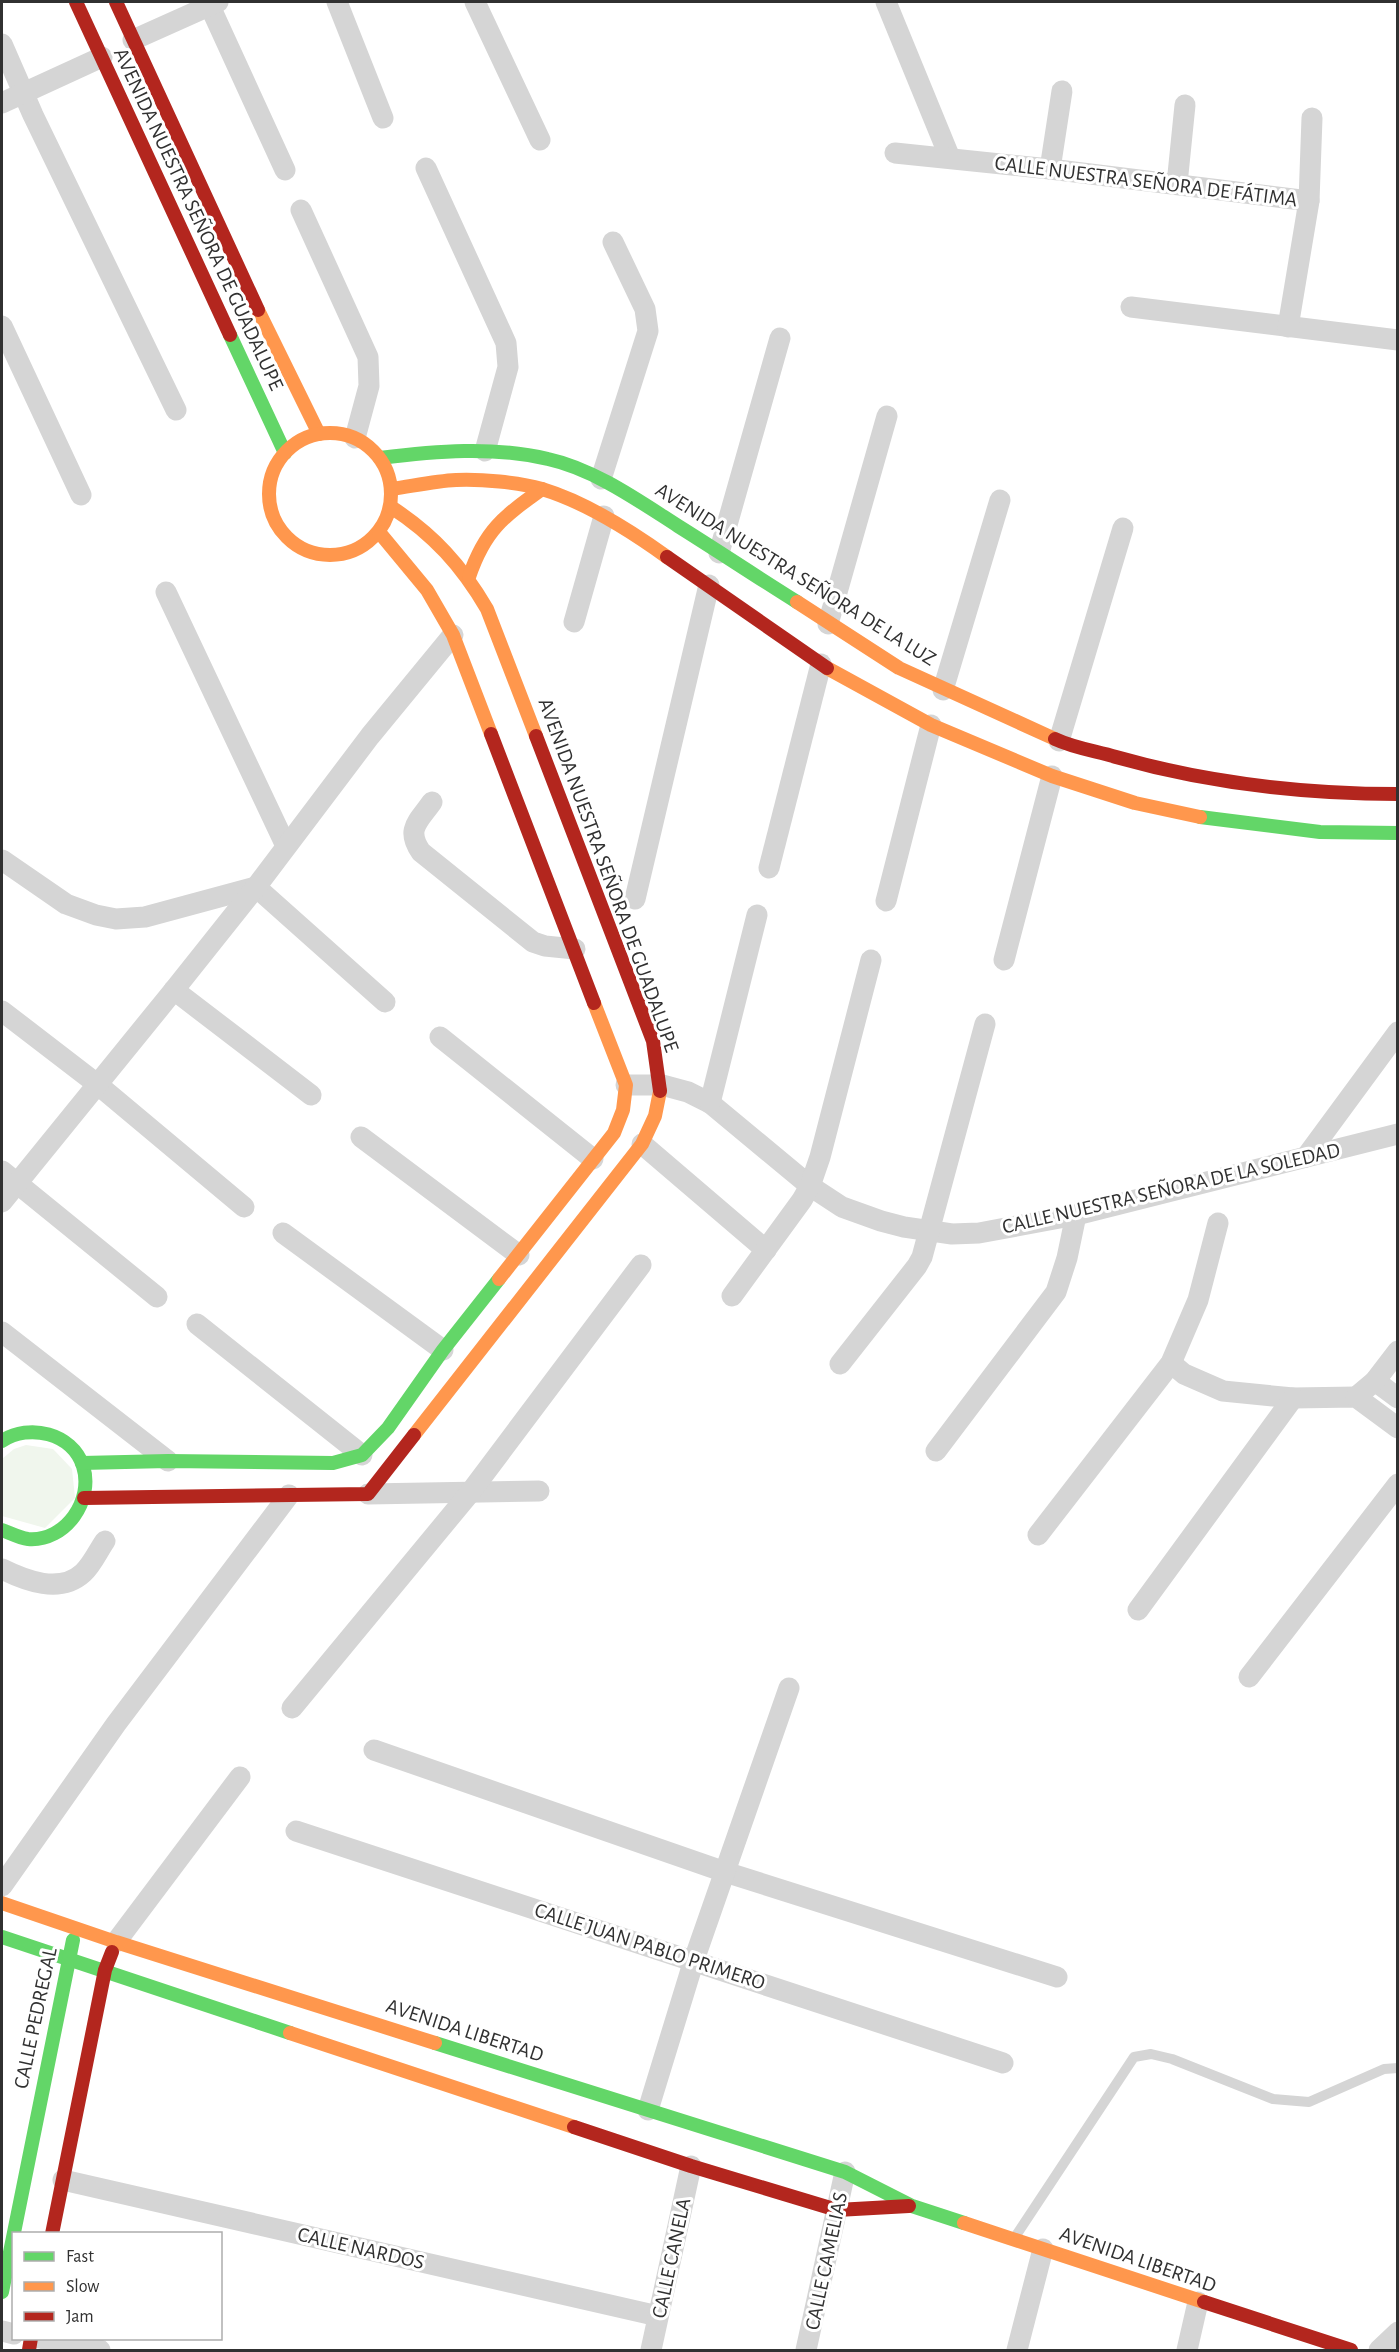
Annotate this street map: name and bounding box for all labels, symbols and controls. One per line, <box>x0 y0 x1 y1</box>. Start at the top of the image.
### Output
street label: AVENIDA NUESTRA SEÑORA DE GUADALUPE <box>110 44 289 394</box>
street label: CALLE NUESTRA SEÑORA DE FÁTIMA <box>993 151 1299 210</box>
street label: AVENIDA NUESTRA SEÑORA DE LA LUZ <box>652 477 941 670</box>
street label: AVENIDA NUESTRA SEÑORA DE GUADALUPE <box>535 695 684 1055</box>
street label: CALLE NUESTRA SEÑORA DE LA SOLEDAD <box>1000 1137 1342 1238</box>
street label: CALLE JUAN PABLO PRIMERO <box>532 1899 768 1994</box>
street label: CALLE PEDREGAL <box>10 1945 61 2091</box>
street label: AVENIDA LIBERTAD <box>384 1995 546 2066</box>
street label: CALLE CAMELIAS <box>802 2190 851 2332</box>
street label: CALLE CANELA <box>648 2196 694 2320</box>
street label: AVENIDA LIBERTAD <box>1057 2223 1219 2296</box>
street label: CALLE NARDOS <box>296 2224 426 2273</box>
legend <box>12 2232 222 2340</box>
text: Fast <box>66 2248 94 2266</box>
text: Slow <box>66 2278 99 2296</box>
text: Jam <box>66 2308 94 2326</box>

